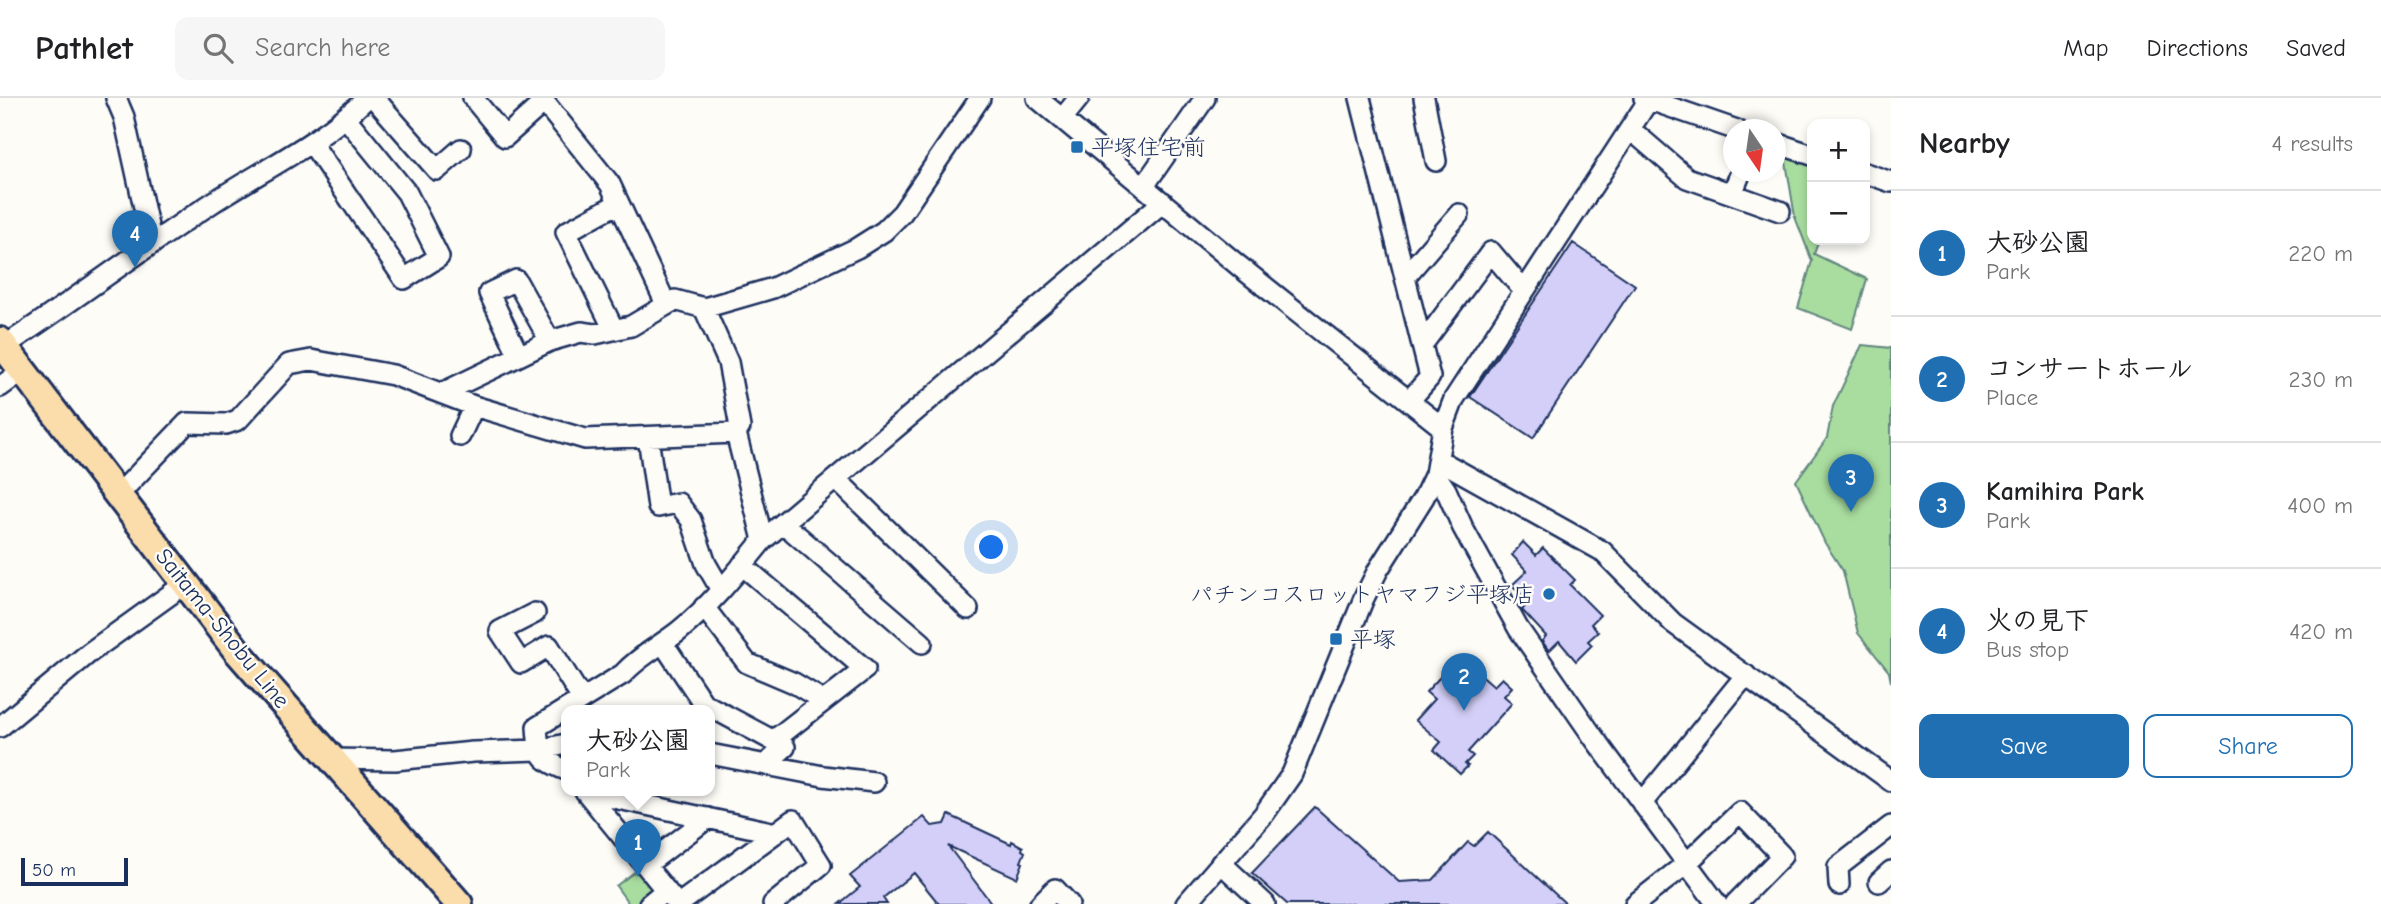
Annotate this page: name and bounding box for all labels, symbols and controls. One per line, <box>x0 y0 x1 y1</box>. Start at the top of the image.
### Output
search box <box>175 17 665 80</box>
text: Pathlet <box>35 29 133 67</box>
icon: search <box>199 29 237 67</box>
text: Search here <box>255 33 390 63</box>
text: Map <box>2063 34 2109 62</box>
text: Directions <box>2147 34 2248 62</box>
text: Saved <box>2286 34 2346 62</box>
north arrow <box>1723 119 1786 182</box>
map controls <box>1807 119 1870 245</box>
button: + <box>1807 119 1870 182</box>
text: Nearby <box>1919 126 2010 161</box>
text: 4 results <box>2271 130 2353 157</box>
place label: 平塚住宅前 <box>1091 134 1206 161</box>
marker: 平塚住宅前 <box>1069 139 1085 155</box>
button: − <box>1807 182 1870 245</box>
pin: 4 <box>112 210 158 268</box>
text: 大砂公園 <box>1986 228 2090 258</box>
text: 1 <box>1937 240 1947 267</box>
text: 220 m <box>2288 240 2353 267</box>
text: Park <box>1986 258 2030 285</box>
text: コンサートホール <box>1986 354 2193 384</box>
text: 2 <box>1936 366 1948 393</box>
text: 230 m <box>2289 366 2353 393</box>
text: Place <box>1986 384 2038 411</box>
pin: 3 <box>1828 454 1874 512</box>
text: Kamihira Park <box>1986 477 2144 507</box>
text: 3 <box>1936 492 1948 519</box>
text: 400 m <box>2287 492 2353 519</box>
text: Park <box>1986 507 2030 534</box>
your location <box>974 530 1008 564</box>
street label: Saitama-Shobu Line <box>150 543 295 714</box>
place label: パチンコスロットヤマフジ平塚店 <box>1190 581 1535 608</box>
marker: パチンコスロットヤマフジ平塚店 <box>1541 586 1557 602</box>
text: 火の見下 <box>1986 606 2090 636</box>
text: 4 <box>1937 618 1947 645</box>
text: 420 m <box>2289 618 2353 645</box>
place label: 平塚 <box>1350 626 1396 653</box>
marker: 平塚 <box>1328 631 1344 647</box>
text: Bus stop <box>1986 636 2069 663</box>
pin: 2 <box>1441 653 1487 711</box>
popup <box>561 705 715 796</box>
button: Save <box>1919 714 2129 778</box>
button: Share <box>2143 714 2353 778</box>
text: 大砂公園 <box>586 726 690 756</box>
text: Park <box>586 756 630 783</box>
pin: 1 <box>615 819 661 877</box>
scale bar <box>21 855 128 887</box>
text: 50 m <box>32 859 76 881</box>

